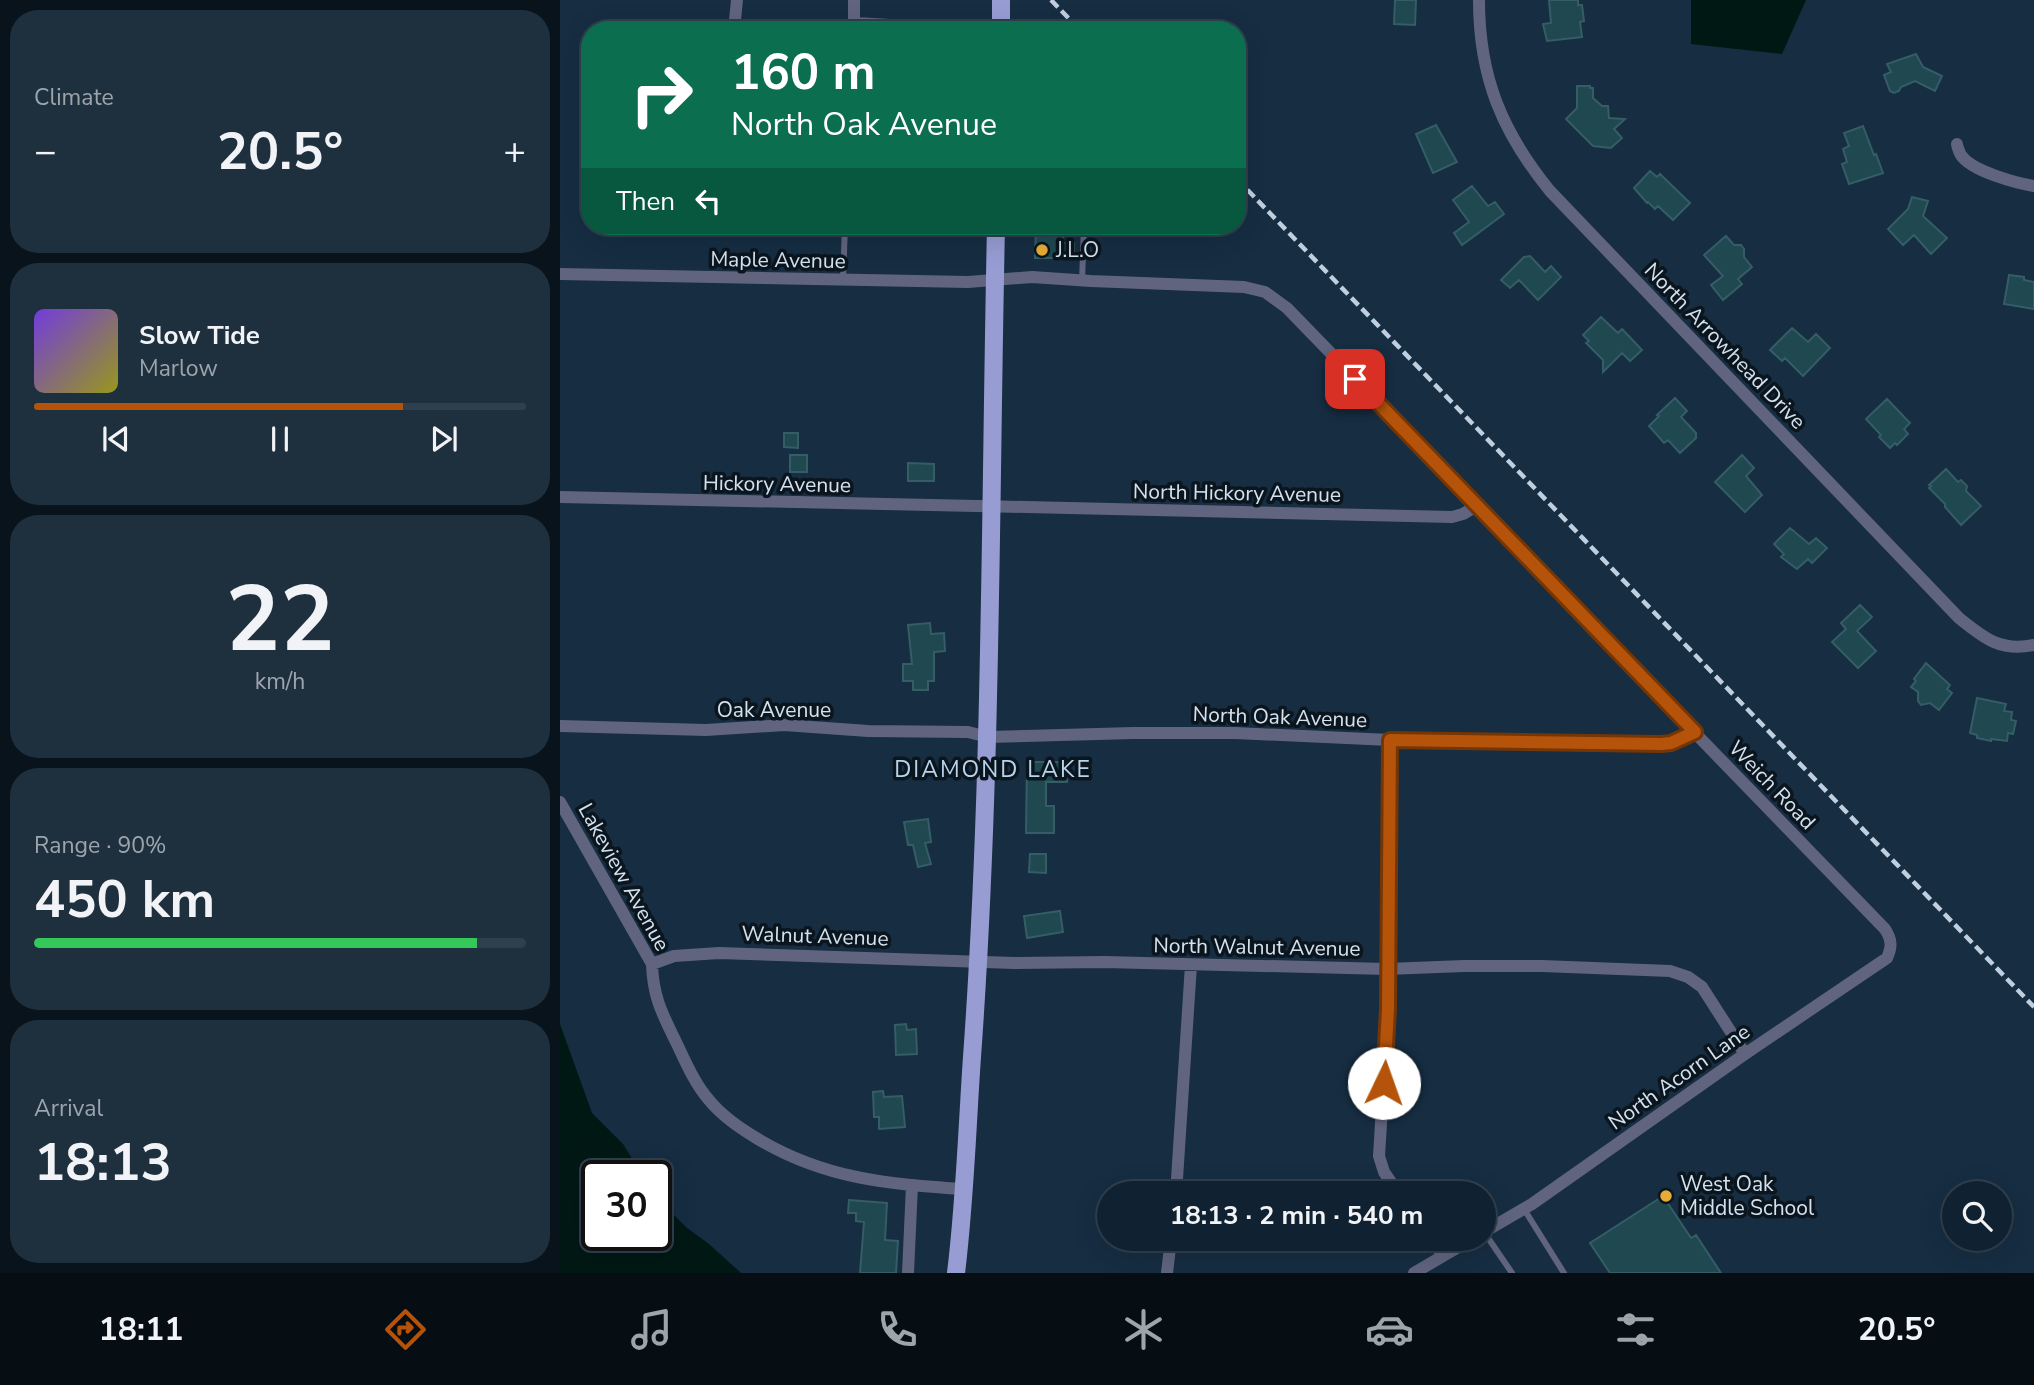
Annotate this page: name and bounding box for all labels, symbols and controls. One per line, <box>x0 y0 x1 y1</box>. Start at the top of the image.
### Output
text: 160 m <box>731 39 875 106</box>
icon: right <box>616 49 707 140</box>
text: Climate <box>34 82 114 113</box>
text: North Oak Avenue <box>731 103 997 146</box>
text: 20.5° <box>217 116 343 187</box>
text: − <box>34 126 57 177</box>
text: + <box>503 126 526 177</box>
icon: left <box>689 182 727 220</box>
text: Then <box>616 184 675 219</box>
place label: J.L.O <box>1055 236 1099 264</box>
marker: J.L.O <box>1034 242 1050 258</box>
street label: Maple Avenue <box>710 245 846 275</box>
street label: North Arrowhead Drive <box>1638 257 1812 435</box>
text: Slow Tide <box>139 318 260 353</box>
pin <box>1325 349 1385 409</box>
text: Marlow <box>139 353 218 384</box>
icon: arrive <box>1336 360 1374 398</box>
icon: previous <box>97 420 135 458</box>
icon: pause <box>261 420 299 458</box>
icon: next <box>425 420 463 458</box>
street label: Hickory Avenue <box>703 469 851 499</box>
street label: North Hickory Avenue <box>1133 477 1341 509</box>
text: 22 <box>225 558 335 682</box>
text: km/h <box>255 666 305 697</box>
street label: Oak Avenue <box>717 696 831 724</box>
street label: North Oak Avenue <box>1192 700 1368 734</box>
street label: Weich Road <box>1722 734 1822 836</box>
district label: DIAMOND LAKE <box>894 754 1092 785</box>
street label: Lakeview Avenue <box>572 798 676 956</box>
text: Range · 90% <box>34 830 166 861</box>
text: 450 km <box>34 864 215 935</box>
street label: Walnut Avenue <box>741 919 889 953</box>
street label: North Walnut Avenue <box>1153 931 1361 963</box>
street label: North Acorn Lane <box>1603 1018 1755 1136</box>
position arrow <box>1347 1046 1421 1120</box>
text: Arrival <box>34 1093 103 1124</box>
text: 18:13 <box>34 1127 172 1198</box>
speed limit sign: 30 <box>581 1160 672 1251</box>
place label: West Oak Middle School <box>1680 1170 1815 1222</box>
map controls <box>1942 1181 2012 1251</box>
button: search <box>1942 1181 2012 1251</box>
marker: West Oak Middle School <box>1658 1188 1674 1204</box>
text: 18:13 · 2 min · 540 m <box>1170 1198 1423 1233</box>
icon: directions <box>381 1305 430 1354</box>
icon: music <box>627 1305 676 1354</box>
icon: phone <box>873 1305 922 1354</box>
icon: climate <box>1119 1305 1168 1354</box>
icon: car <box>1365 1305 1414 1354</box>
icon: filters <box>1611 1305 1660 1354</box>
text: 18:11 <box>99 1308 183 1351</box>
text: 20.5° <box>1858 1308 1935 1351</box>

